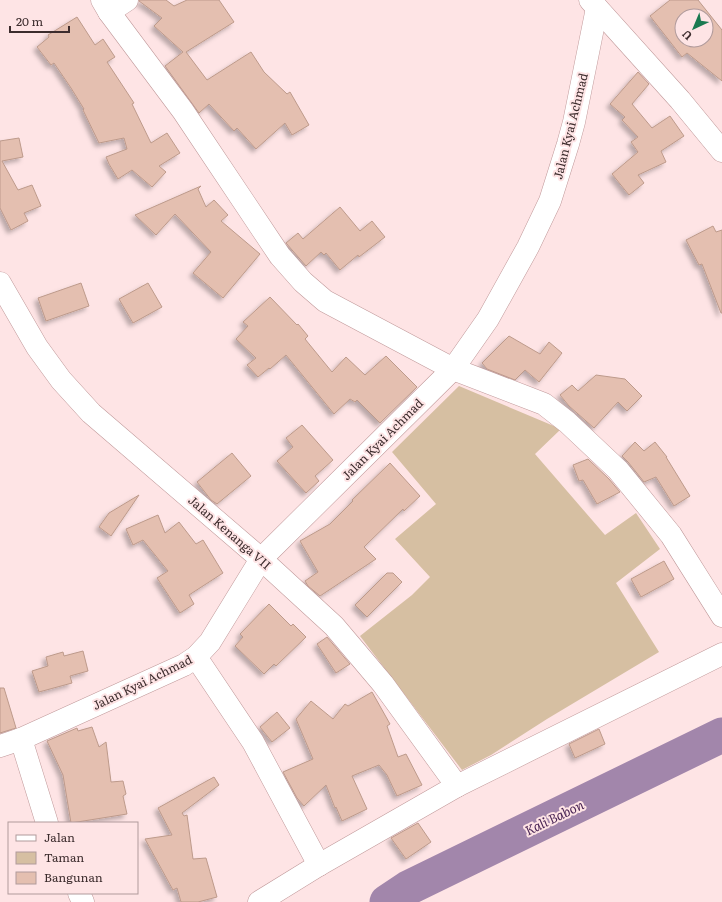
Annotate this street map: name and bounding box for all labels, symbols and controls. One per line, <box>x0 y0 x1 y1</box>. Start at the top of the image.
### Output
scale bar <box>10 8 69 34</box>
north arrow <box>674 8 714 48</box>
text: 20 m <box>16 12 43 30</box>
text: U <box>677 27 695 45</box>
street label: Jalan Kyai Achmad <box>548 70 592 181</box>
street label: Jalan Kyai Achmad <box>337 394 427 484</box>
street label: Jalan Kenanga VII <box>185 491 275 573</box>
street label: Jalan Kyai Achmad <box>89 650 195 714</box>
water label: Kali Babon <box>521 794 587 839</box>
legend <box>8 822 138 894</box>
text: Jalan <box>44 828 75 846</box>
text: Taman <box>44 848 84 866</box>
text: Bangunan <box>44 868 103 886</box>

